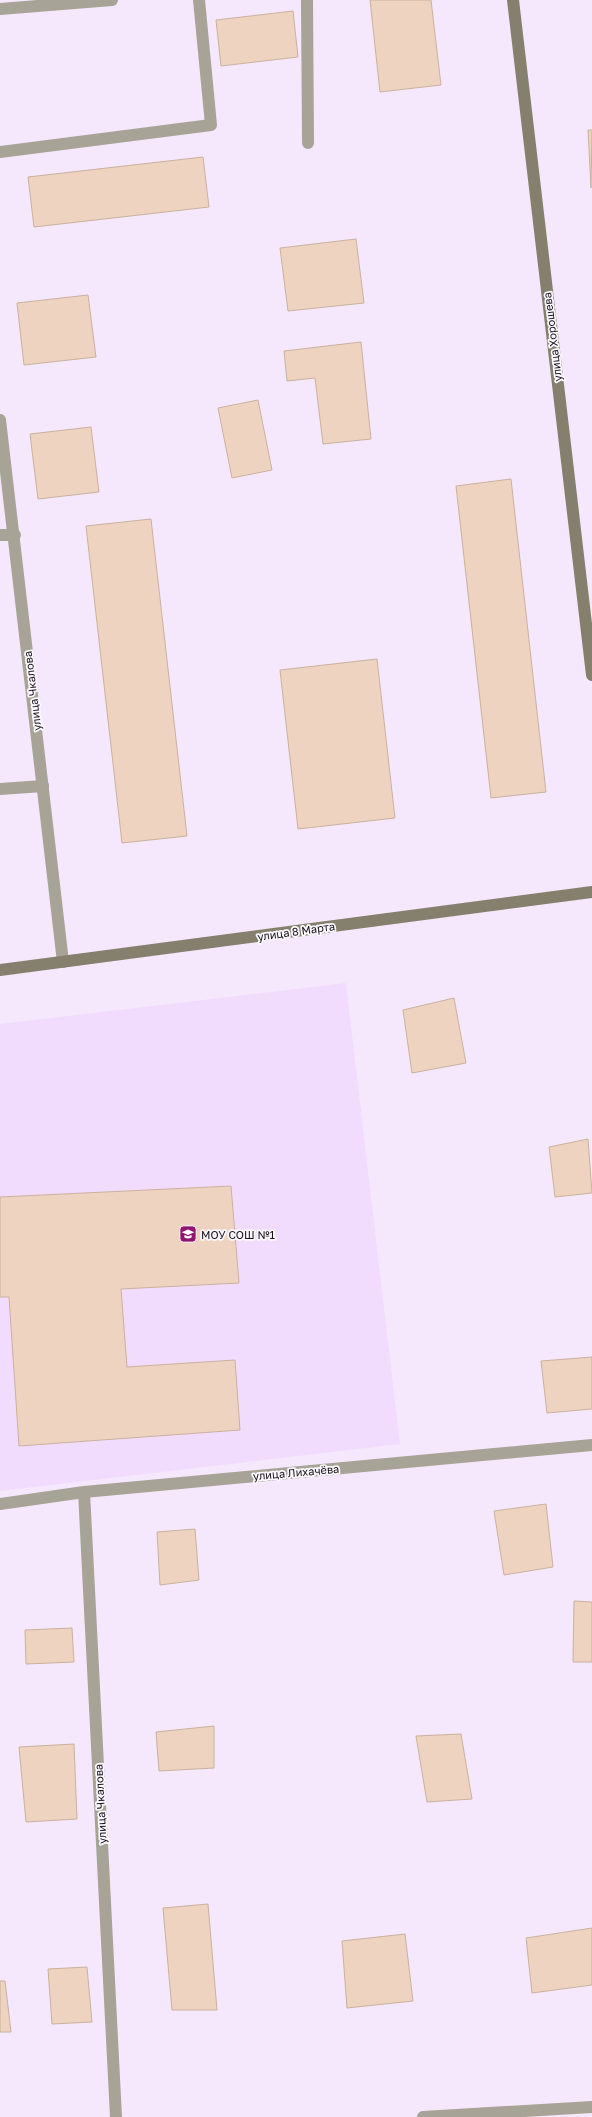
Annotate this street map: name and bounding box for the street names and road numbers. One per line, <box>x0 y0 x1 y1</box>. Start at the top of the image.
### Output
street label: улица Хорошева <box>540 292 564 382</box>
street label: улица Чкалова <box>21 650 43 732</box>
street label: улица 8 Марта <box>256 919 336 943</box>
street label: улица Лихачёва <box>252 1462 340 1482</box>
street label: улица Чкалова <box>91 1764 109 1844</box>

